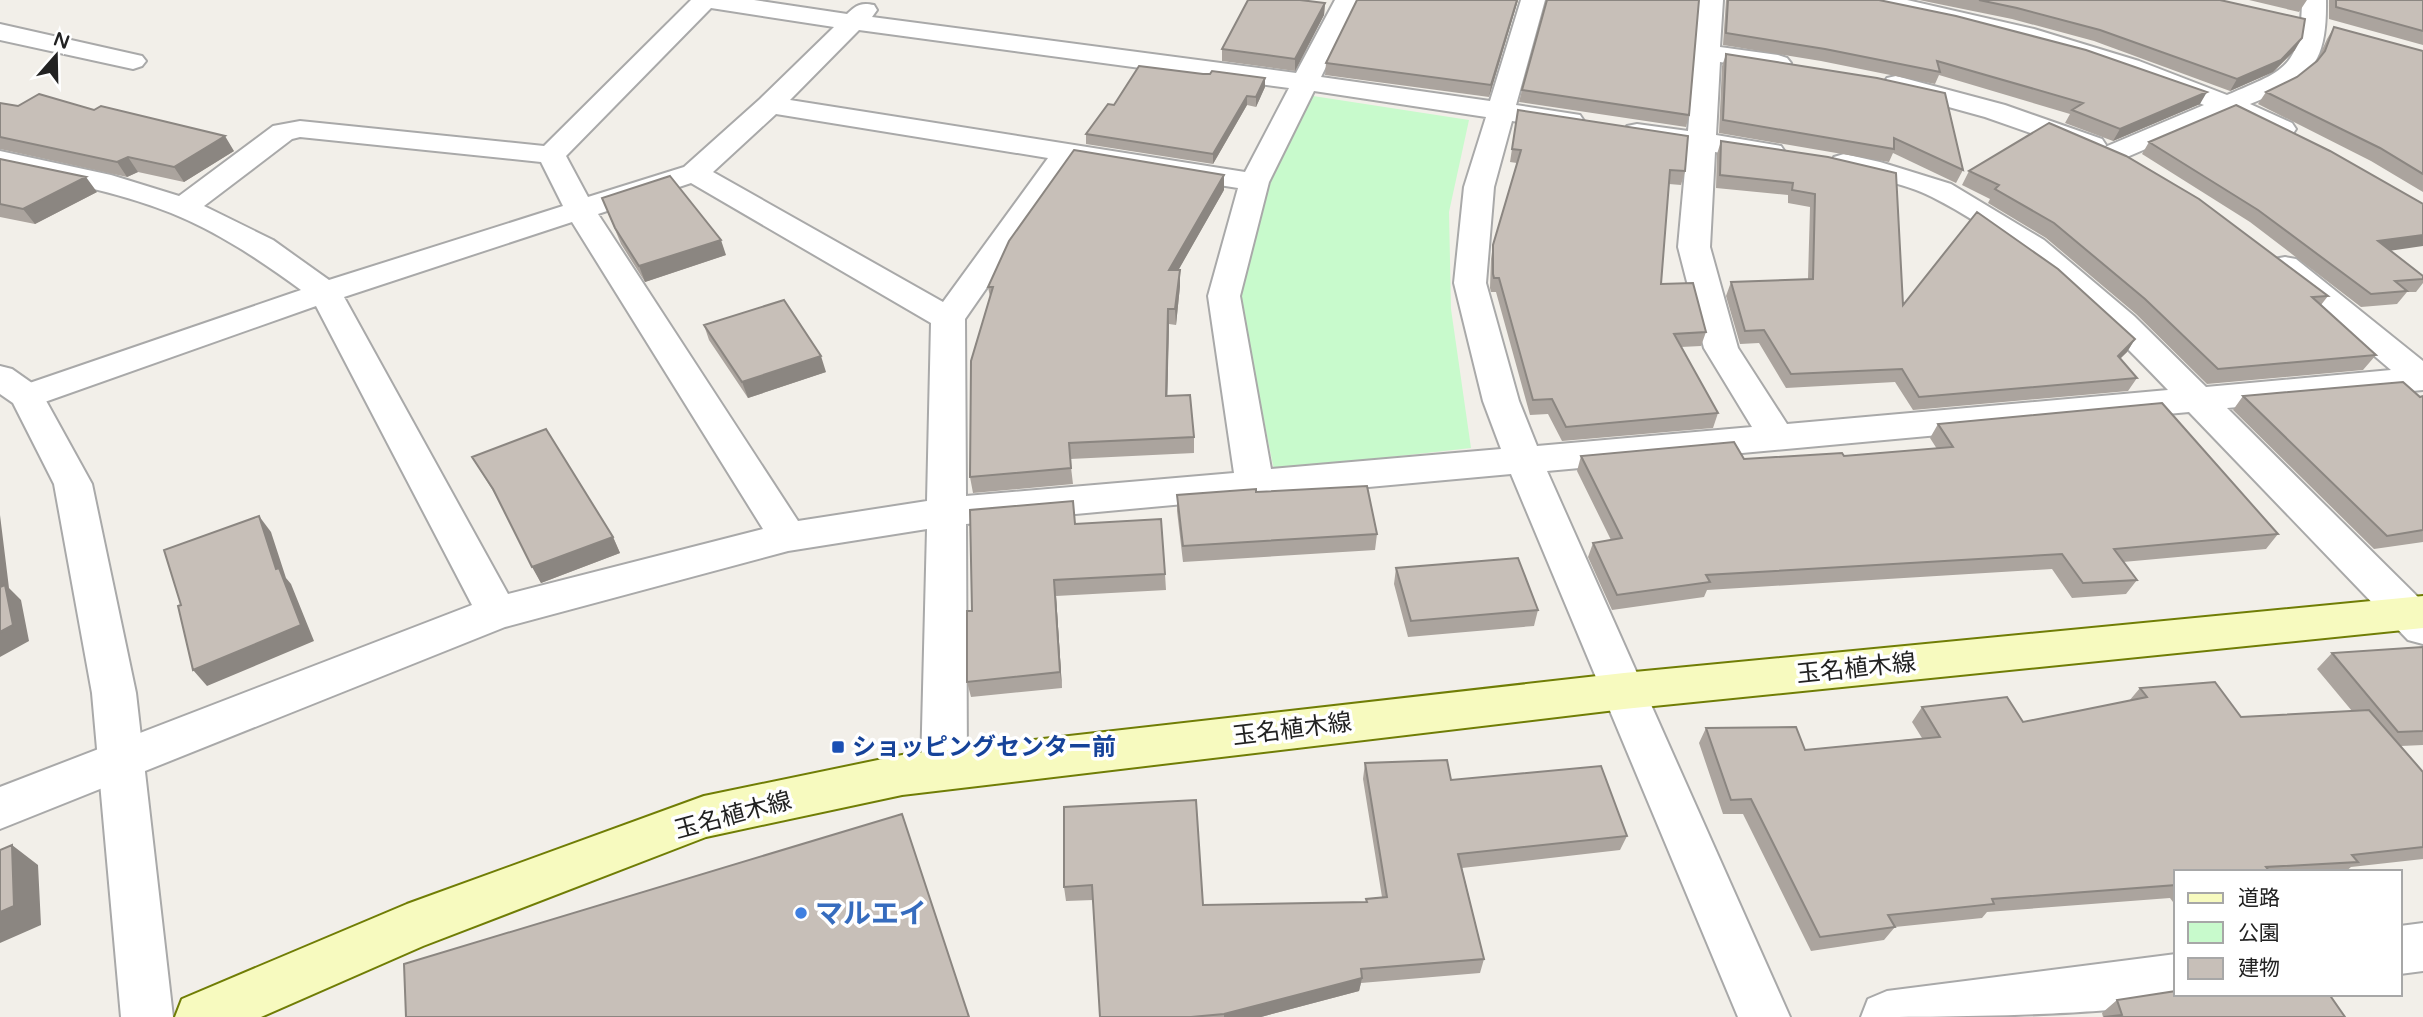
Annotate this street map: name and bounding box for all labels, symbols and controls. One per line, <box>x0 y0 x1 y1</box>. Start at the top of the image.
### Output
north arrow <box>21 21 91 91</box>
text: N <box>51 28 72 54</box>
street label: 玉名植木線 <box>1795 648 1917 689</box>
street label: 玉名植木線 <box>1231 708 1353 751</box>
place label: ショッピングセンター前 <box>852 733 1116 762</box>
marker: ショッピングセンター前 <box>830 739 846 755</box>
street label: 玉名植木線 <box>671 786 795 845</box>
legend <box>2174 870 2402 996</box>
text: 道路 <box>2238 886 2280 911</box>
place label: マルエイ <box>815 897 927 931</box>
marker: マルエイ <box>793 905 809 921</box>
text: 公園 <box>2238 921 2280 946</box>
text: 建物 <box>2238 956 2280 981</box>

